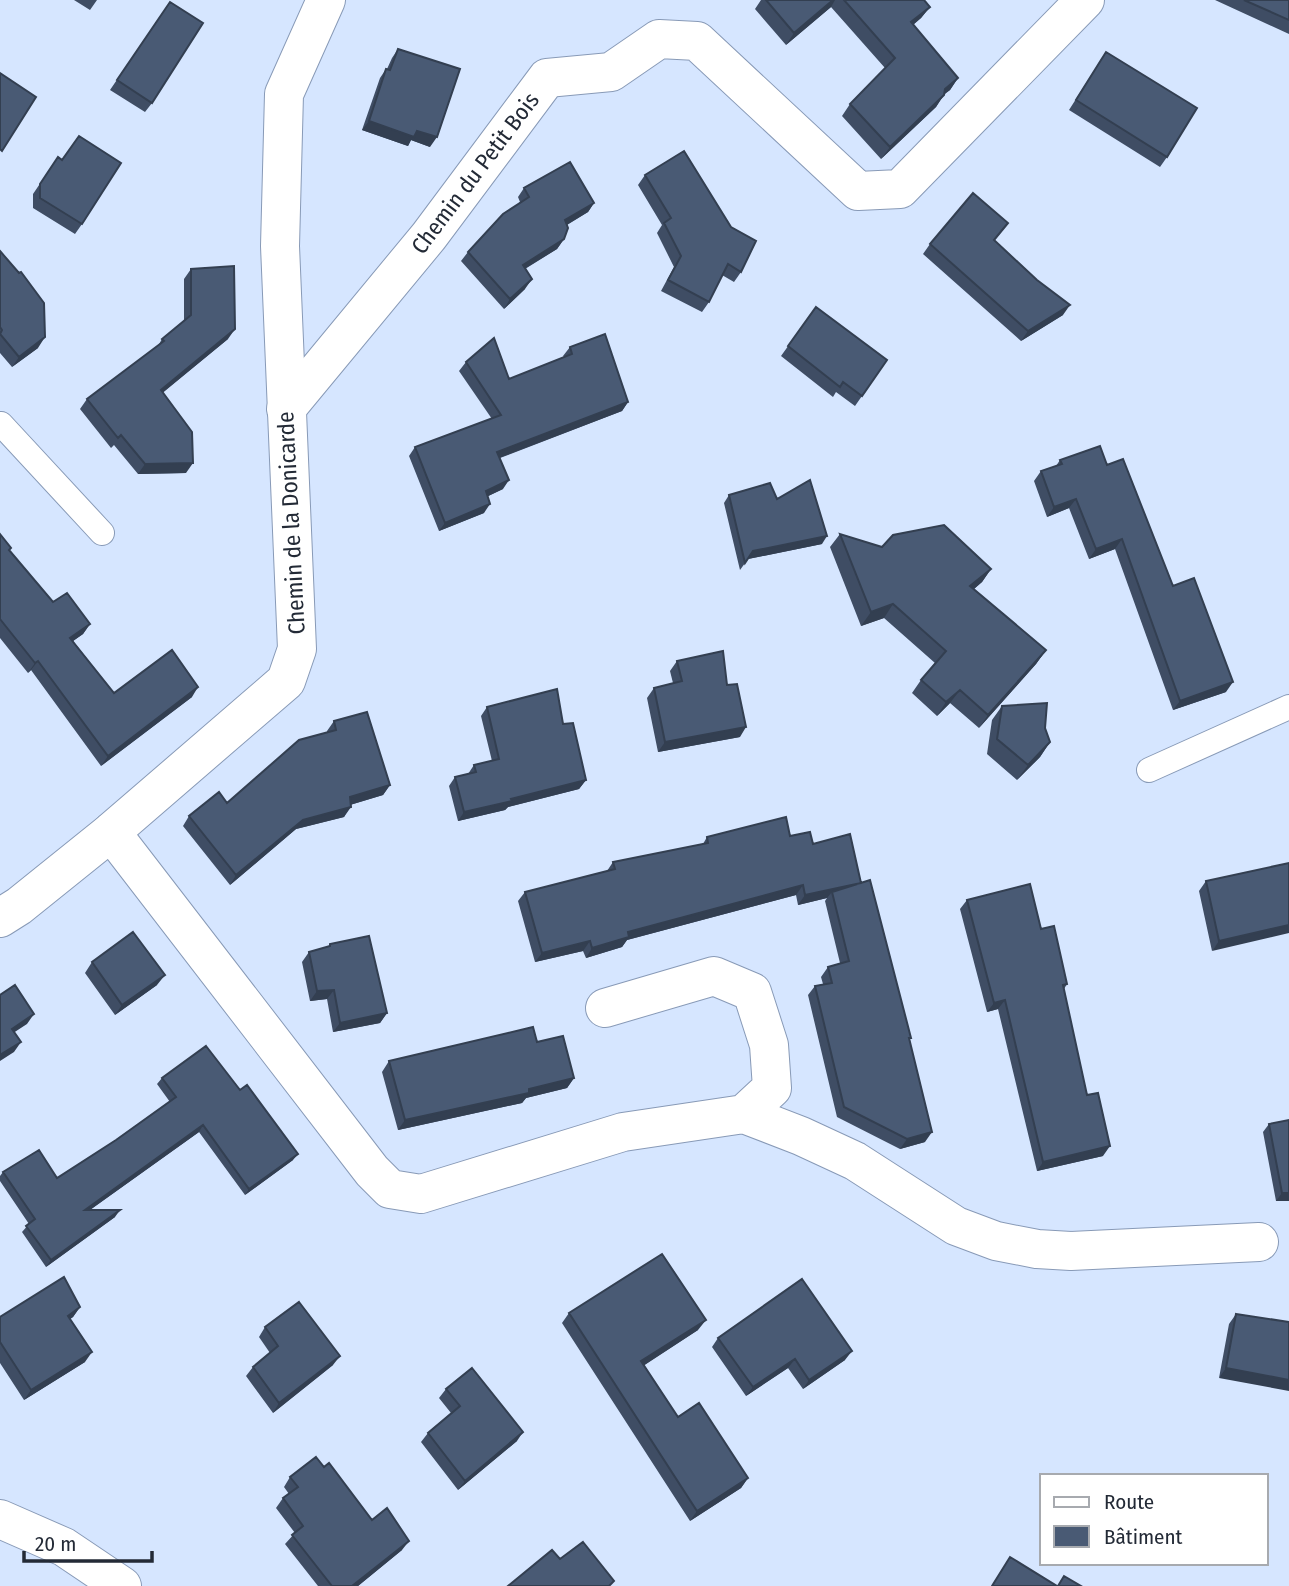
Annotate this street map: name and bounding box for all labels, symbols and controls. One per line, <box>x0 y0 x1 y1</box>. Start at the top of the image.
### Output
street label: Chemin du Petit Bois <box>405 87 545 259</box>
street label: Chemin de la Donicarde <box>271 411 311 635</box>
legend <box>1040 1474 1268 1565</box>
text: Route <box>1104 1489 1154 1515</box>
scale bar <box>24 1520 152 1564</box>
text: Bâtiment <box>1104 1524 1183 1550</box>
text: 20 m <box>35 1531 76 1557</box>

